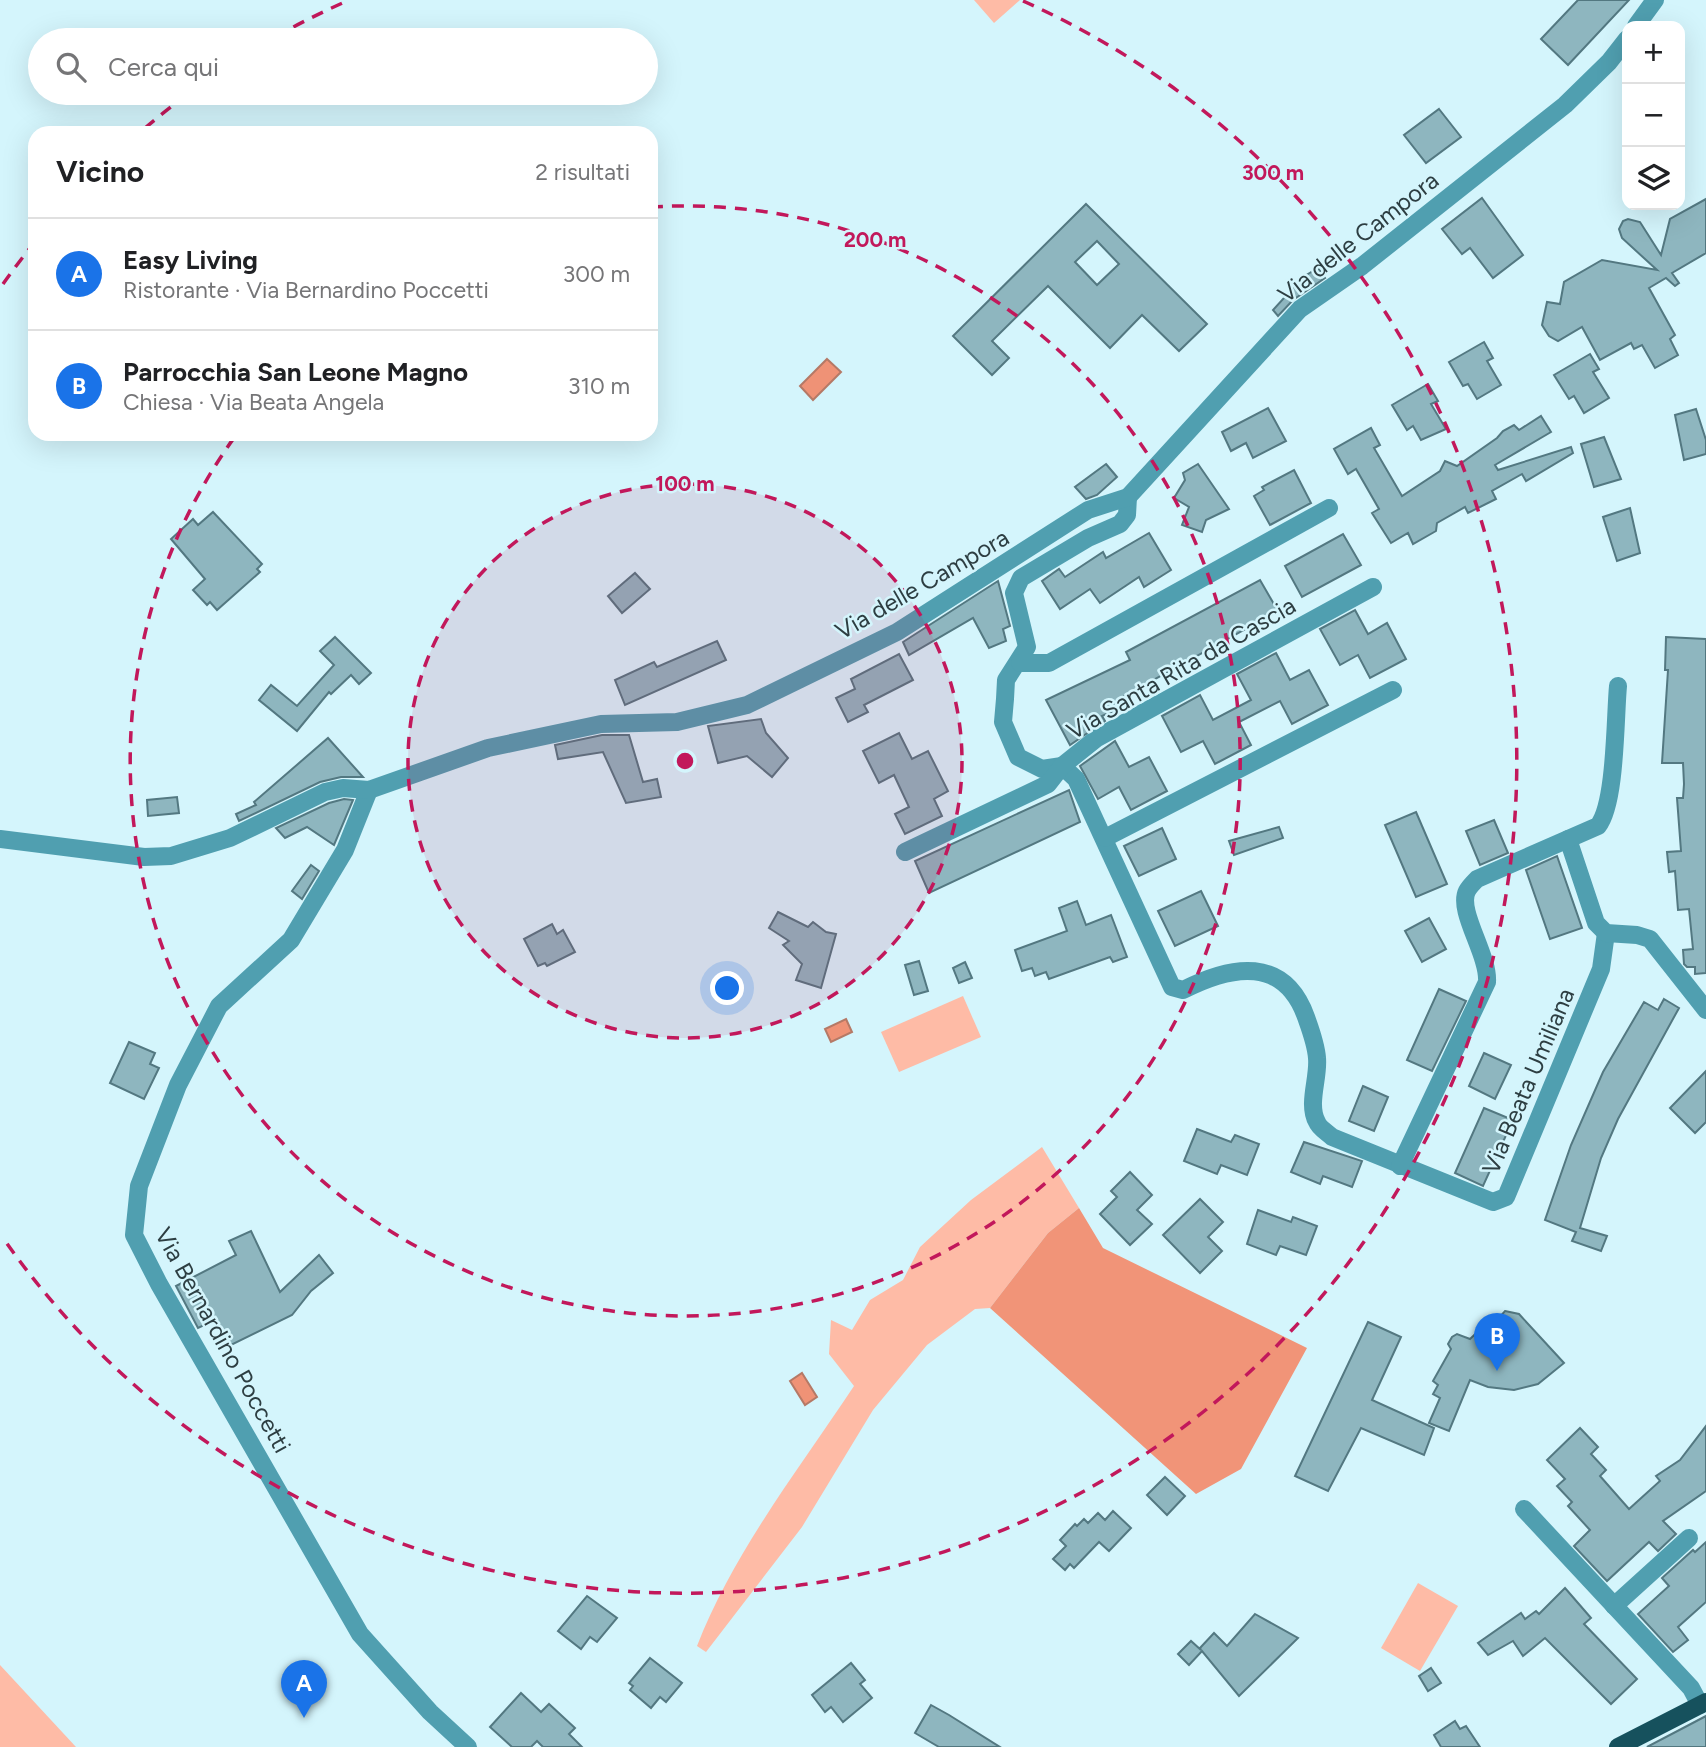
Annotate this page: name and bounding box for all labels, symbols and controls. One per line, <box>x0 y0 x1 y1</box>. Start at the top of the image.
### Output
map controls <box>1622 21 1685 210</box>
button: + <box>1622 21 1685 84</box>
search box <box>28 28 658 105</box>
icon: search <box>52 48 90 86</box>
text: Cerca qui <box>108 51 219 83</box>
button: − <box>1622 84 1685 147</box>
button: layers <box>1622 147 1685 210</box>
text: Vicino <box>56 153 144 190</box>
text: 2 risultati <box>535 158 630 186</box>
text: 300 m <box>1242 160 1304 185</box>
street label: Via delle Campora <box>1272 165 1444 309</box>
text: 200 m <box>844 227 906 252</box>
text: Easy Living <box>123 244 258 276</box>
text: A <box>71 260 87 288</box>
text: 300 m <box>563 260 630 288</box>
text: Ristorante · Via Bernardino Poccetti <box>123 276 489 304</box>
text: Parrocchia San Leone Magno <box>123 356 468 388</box>
text: B <box>72 372 86 400</box>
text: 310 m <box>568 372 630 400</box>
text: Chiesa · Via Beata Angela <box>123 388 384 416</box>
text: 100 m <box>655 471 715 496</box>
street label: Via delle Campora <box>830 523 1014 645</box>
street label: Via Santa Rita da Cascia <box>1061 591 1301 745</box>
centre of rings <box>673 749 697 773</box>
your location <box>710 971 744 1005</box>
street label: Via Beata Umiliana <box>1476 984 1580 1178</box>
street label: Via Bernardino Poccetti <box>149 1222 297 1458</box>
pin: B <box>1474 1313 1520 1371</box>
pin: A <box>281 1660 327 1718</box>

